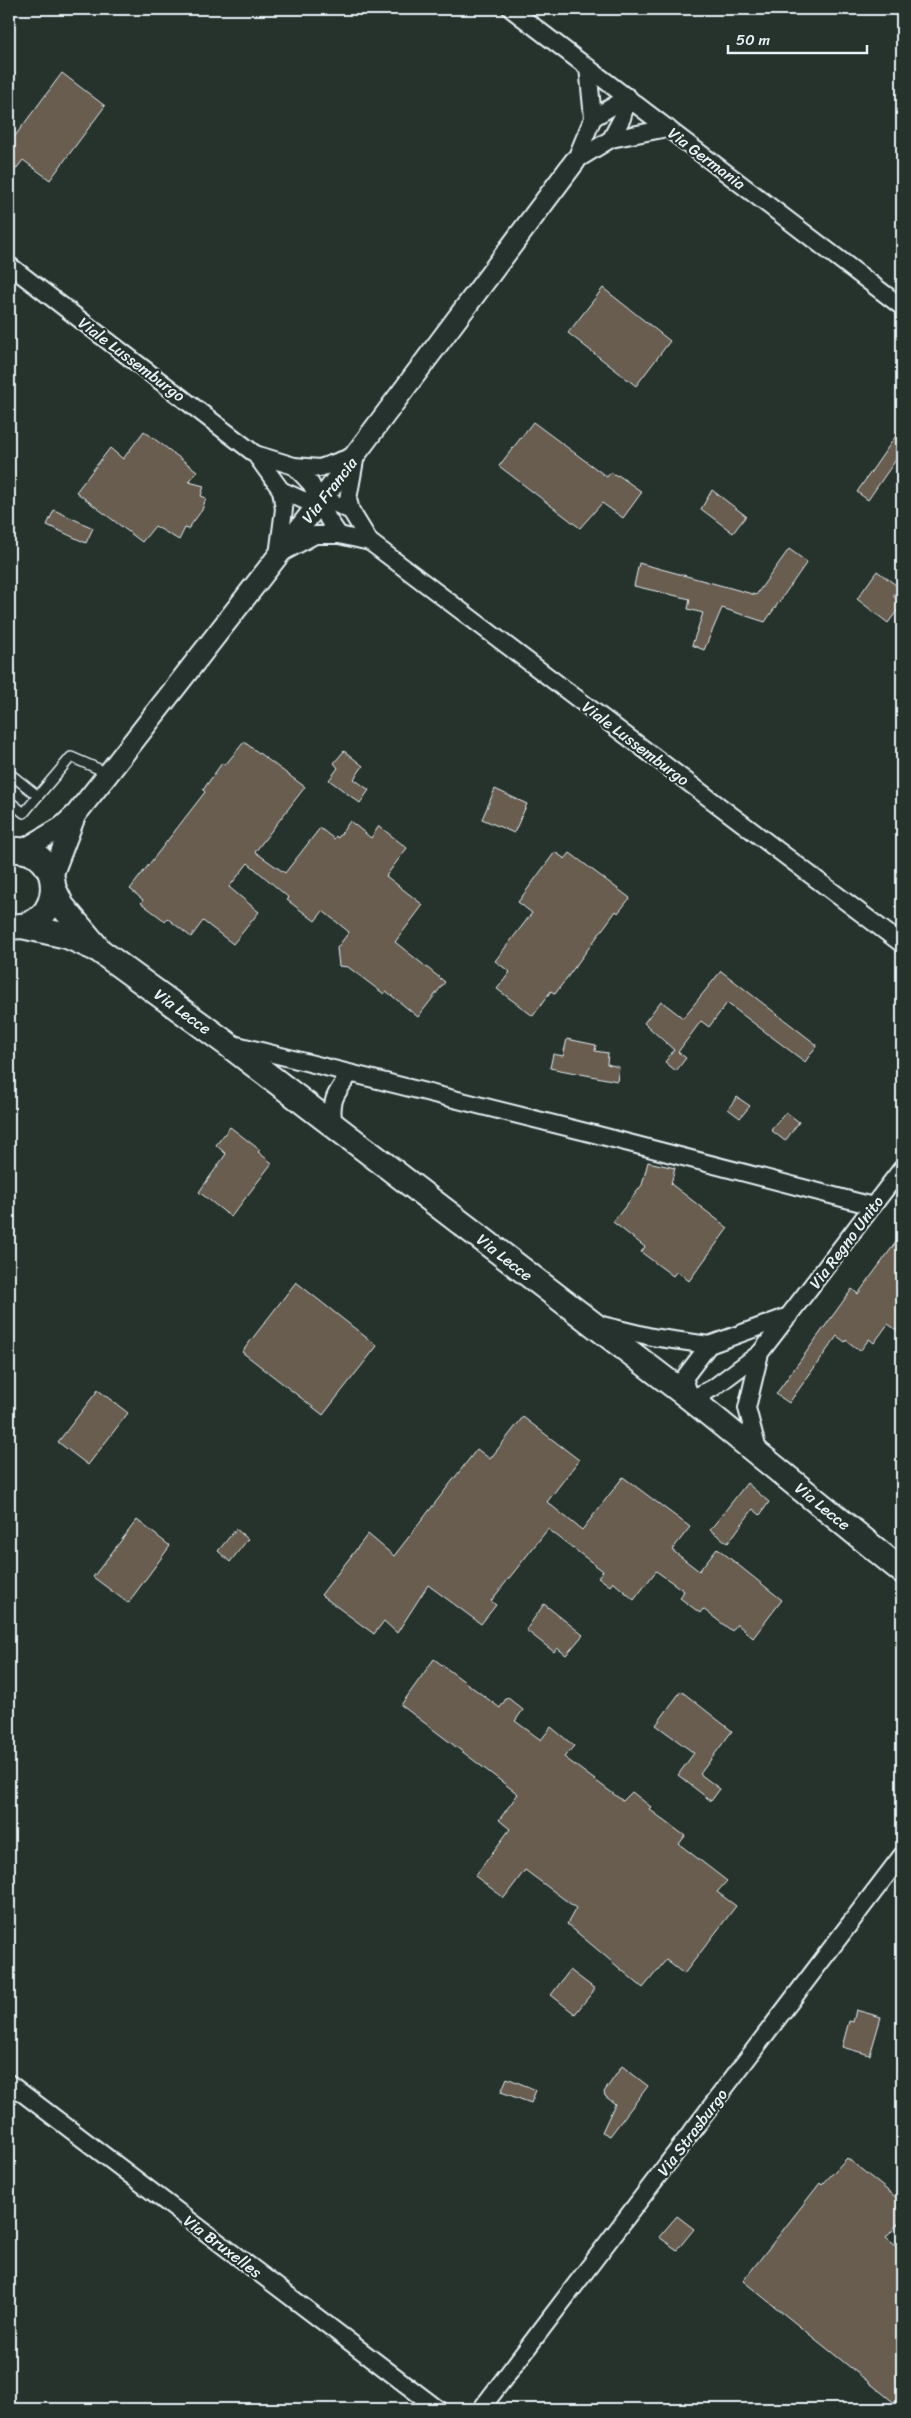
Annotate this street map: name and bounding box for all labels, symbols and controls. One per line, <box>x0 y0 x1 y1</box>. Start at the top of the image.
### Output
scale bar <box>728 22 867 54</box>
text: 50 m <box>736 27 771 53</box>
street label: Via Germania <box>661 119 752 198</box>
street label: Viale Lussemburgo <box>72 309 192 410</box>
street label: Via Francia <box>294 450 366 530</box>
street label: Viale Lussemburgo <box>576 693 696 794</box>
street label: Via Lecce <box>148 980 218 1042</box>
street label: Via Regno Unito <box>801 1189 891 1295</box>
street label: Via Lecce <box>470 1226 539 1289</box>
street label: Via Lecce <box>788 1475 857 1538</box>
street label: Via Strasburgo <box>649 2082 735 2183</box>
street label: Via Bruxelles <box>177 2207 269 2286</box>

